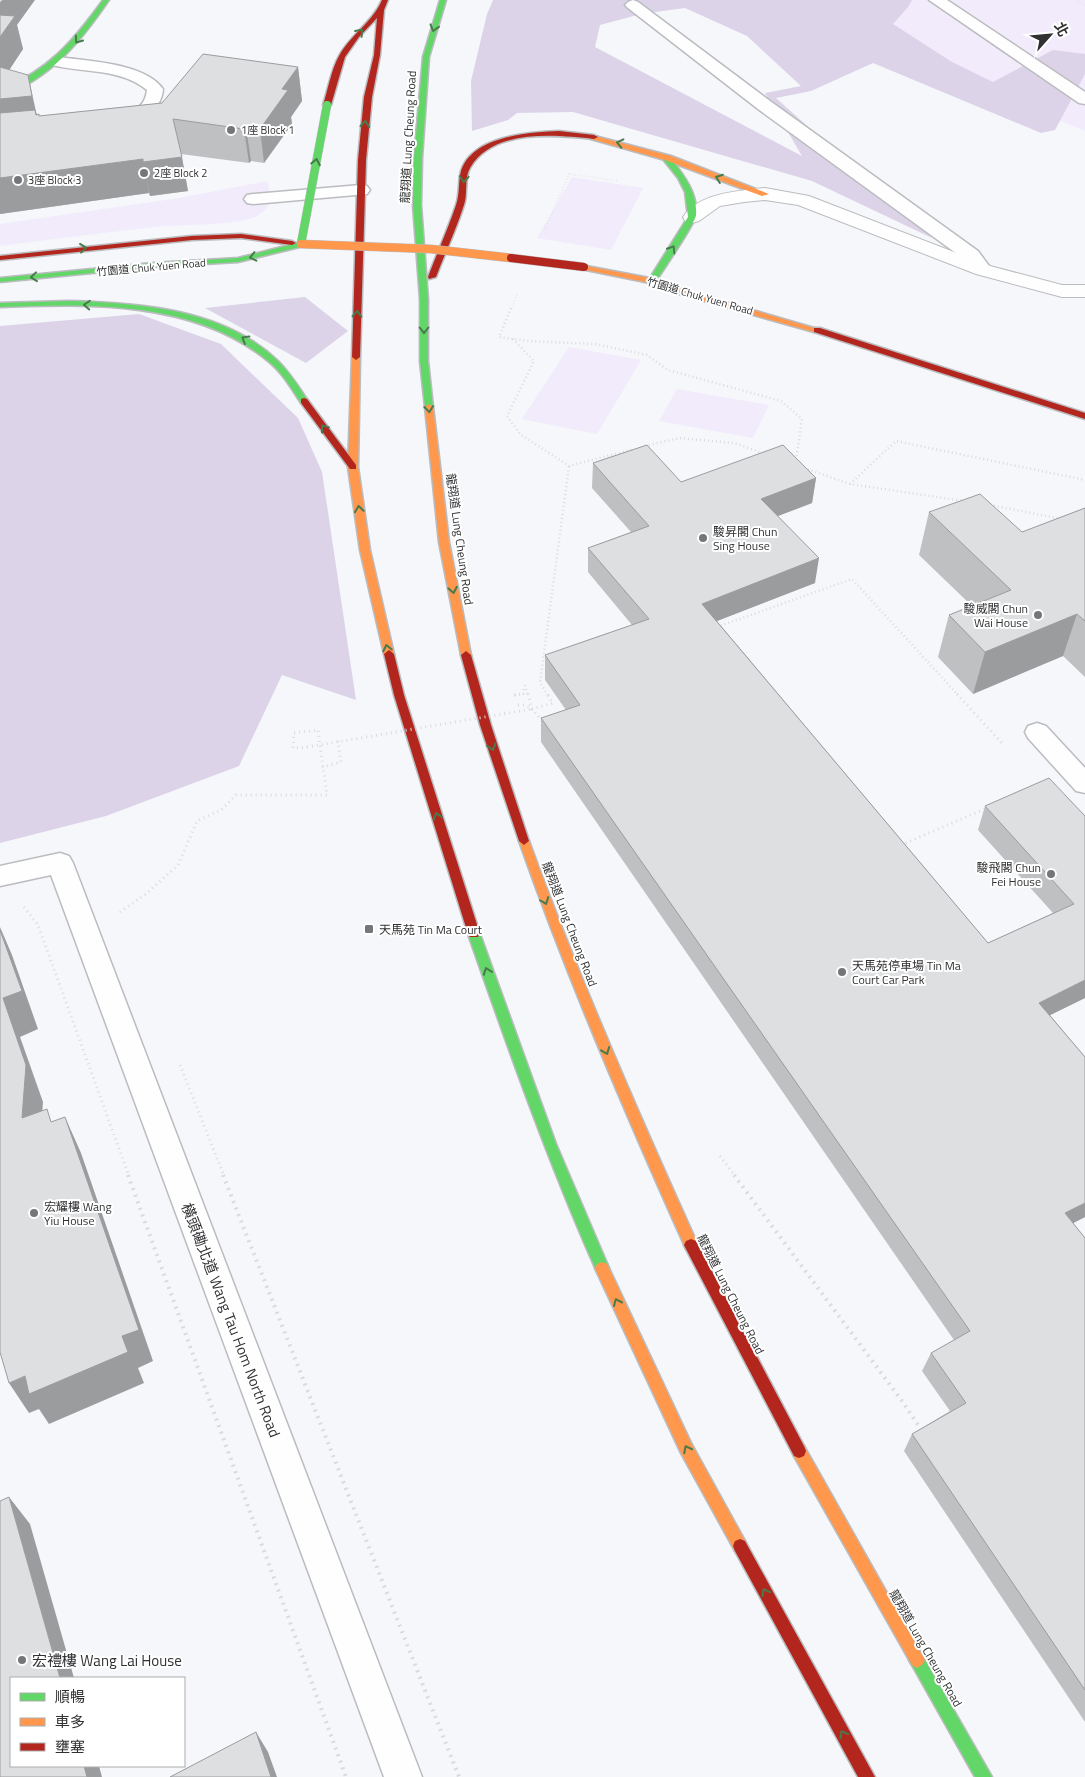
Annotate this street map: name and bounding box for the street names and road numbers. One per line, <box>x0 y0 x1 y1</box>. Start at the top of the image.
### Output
street label: 龍翔道 Lung Cheung Road <box>395 70 421 204</box>
street label: 竹園道 Chuk Yuen Road <box>96 254 206 280</box>
street label: 竹園道 Chuk Yuen Road <box>645 273 755 319</box>
street label: 龍翔道 Lung Cheung Road <box>441 472 479 606</box>
street label: 龍翔道 Lung Cheung Road <box>537 859 603 989</box>
street label: 橫頭磡北道 Wang Tau Hom North Road <box>176 1199 286 1441</box>
street label: 龍翔道 Lung Cheung Road <box>692 1231 770 1357</box>
street label: 龍翔道 Lung Cheung Road <box>885 1586 967 1710</box>

